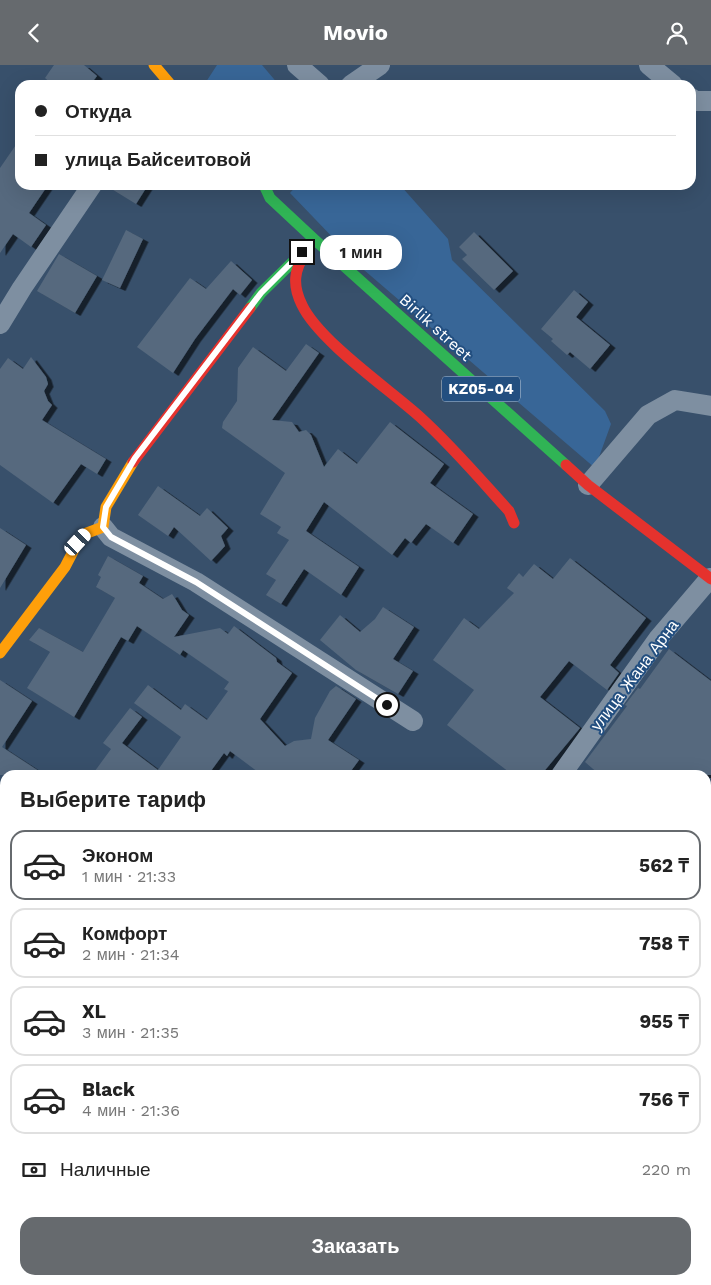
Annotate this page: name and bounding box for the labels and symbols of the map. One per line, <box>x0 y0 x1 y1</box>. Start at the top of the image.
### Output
callout: 1 мин <box>320 235 402 269</box>
route end <box>291 241 313 263</box>
street label: Birlik street <box>396 290 476 365</box>
road number: KZ05-04 <box>442 377 520 401</box>
car <box>62 526 93 558</box>
street label: улица Жана Арна <box>587 616 682 734</box>
route start <box>376 694 398 716</box>

